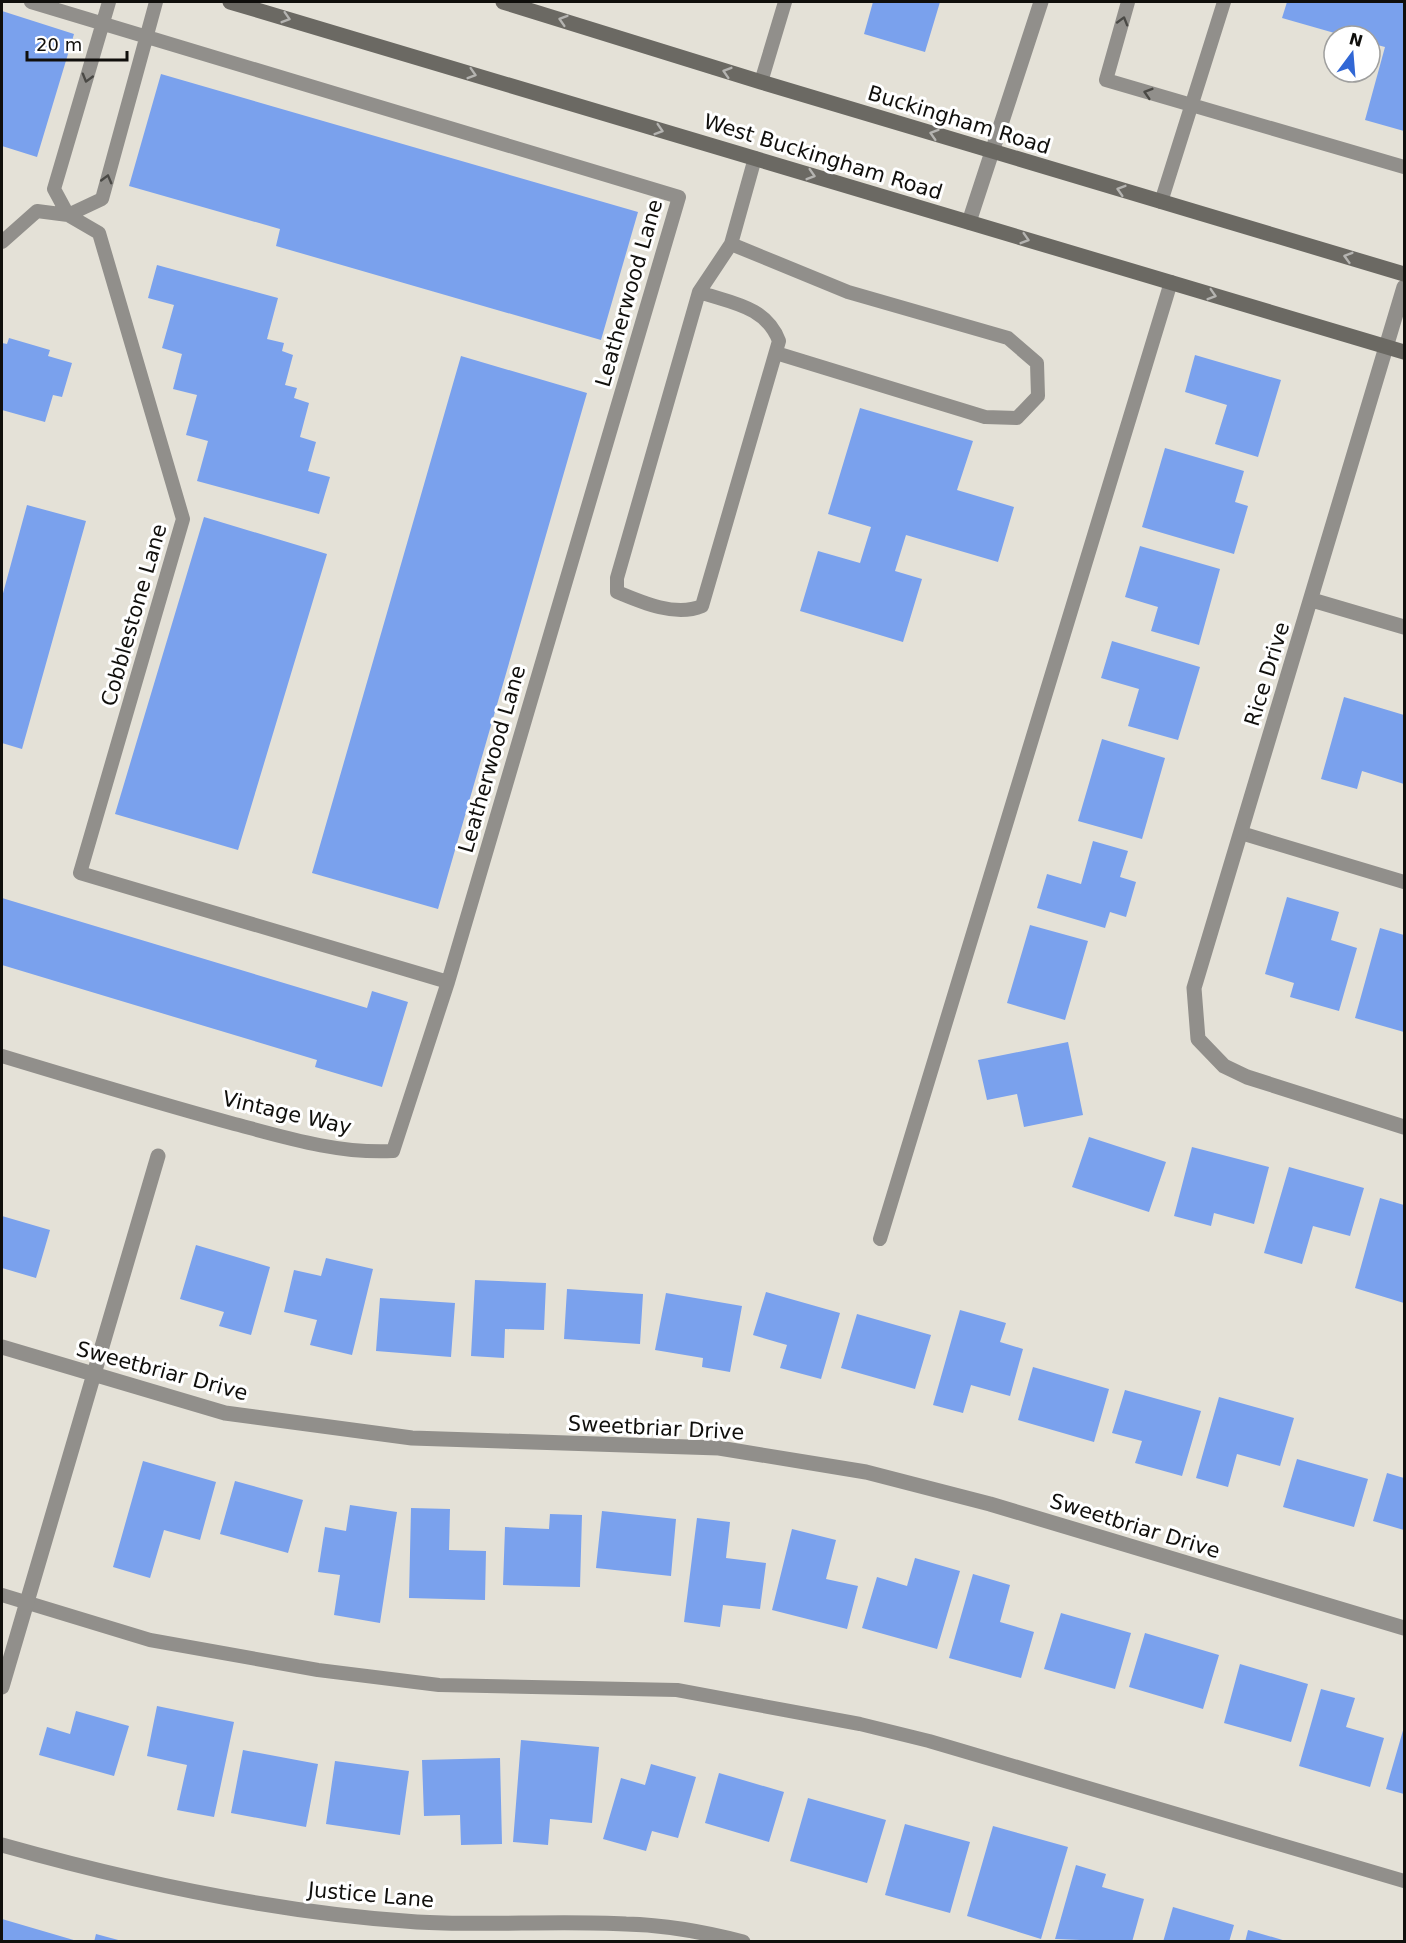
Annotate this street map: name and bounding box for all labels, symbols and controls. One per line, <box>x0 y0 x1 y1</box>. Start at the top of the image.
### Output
one-way arrow <box>280 11 291 23</box>
one-way arrow <box>558 15 569 27</box>
one-way arrow <box>1116 16 1128 27</box>
scale bar <box>27 24 128 62</box>
north arrow <box>1322 24 1382 84</box>
text: N <box>1347 29 1365 51</box>
text: 20 m <box>36 34 82 55</box>
one-way arrow <box>467 67 477 79</box>
one-way arrow <box>723 67 733 79</box>
one-way arrow <box>82 72 94 83</box>
street label: Buckingham Road <box>865 81 1053 159</box>
one-way arrow <box>1143 88 1154 100</box>
street label: West Buckingham Road <box>701 109 945 205</box>
one-way arrow <box>653 123 664 135</box>
one-way arrow <box>929 129 940 141</box>
one-way arrow <box>805 168 816 180</box>
one-way arrow <box>100 174 113 184</box>
one-way arrow <box>1116 185 1127 197</box>
street label: Leatherwood Lane <box>591 196 667 390</box>
one-way arrow <box>1019 232 1030 244</box>
one-way arrow <box>1343 252 1354 264</box>
one-way arrow <box>1206 288 1217 300</box>
street label: Cobblestone Lane <box>96 521 172 709</box>
street label: Rice Drive <box>1240 619 1294 729</box>
street label: Leatherwood Lane <box>454 662 530 856</box>
street label: Vintage Way <box>220 1086 354 1140</box>
street label: Sweetbriar Drive <box>74 1337 250 1405</box>
street label: Sweetbriar Drive <box>567 1411 745 1445</box>
street label: Sweetbriar Drive <box>1047 1489 1223 1563</box>
street label: Justice Lane <box>305 1877 435 1912</box>

